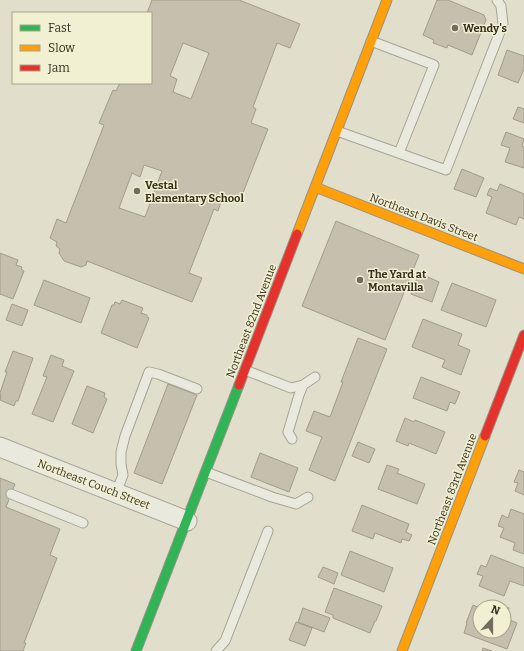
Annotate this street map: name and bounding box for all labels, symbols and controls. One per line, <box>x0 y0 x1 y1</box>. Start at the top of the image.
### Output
legend <box>12 12 152 84</box>
text: Fast <box>48 21 72 35</box>
place label: Wendy's <box>463 22 507 35</box>
marker: Wendy's <box>450 23 460 33</box>
text: Slow <box>48 41 75 55</box>
text: Jam <box>47 61 70 75</box>
place label: Vestal Elementary School <box>145 179 244 205</box>
marker: Vestal Elementary School <box>132 186 142 196</box>
street label: Northeast Davis Street <box>368 191 480 244</box>
street label: Northeast 82nd Avenue <box>224 262 279 380</box>
place label: The Yard at Montavilla <box>368 268 427 294</box>
marker: The Yard at Montavilla <box>355 275 365 285</box>
street label: Northeast 83rd Avenue <box>425 432 480 547</box>
street label: Northeast Couch Street <box>36 457 152 512</box>
north arrow <box>472 599 512 639</box>
text: N <box>489 603 502 618</box>

